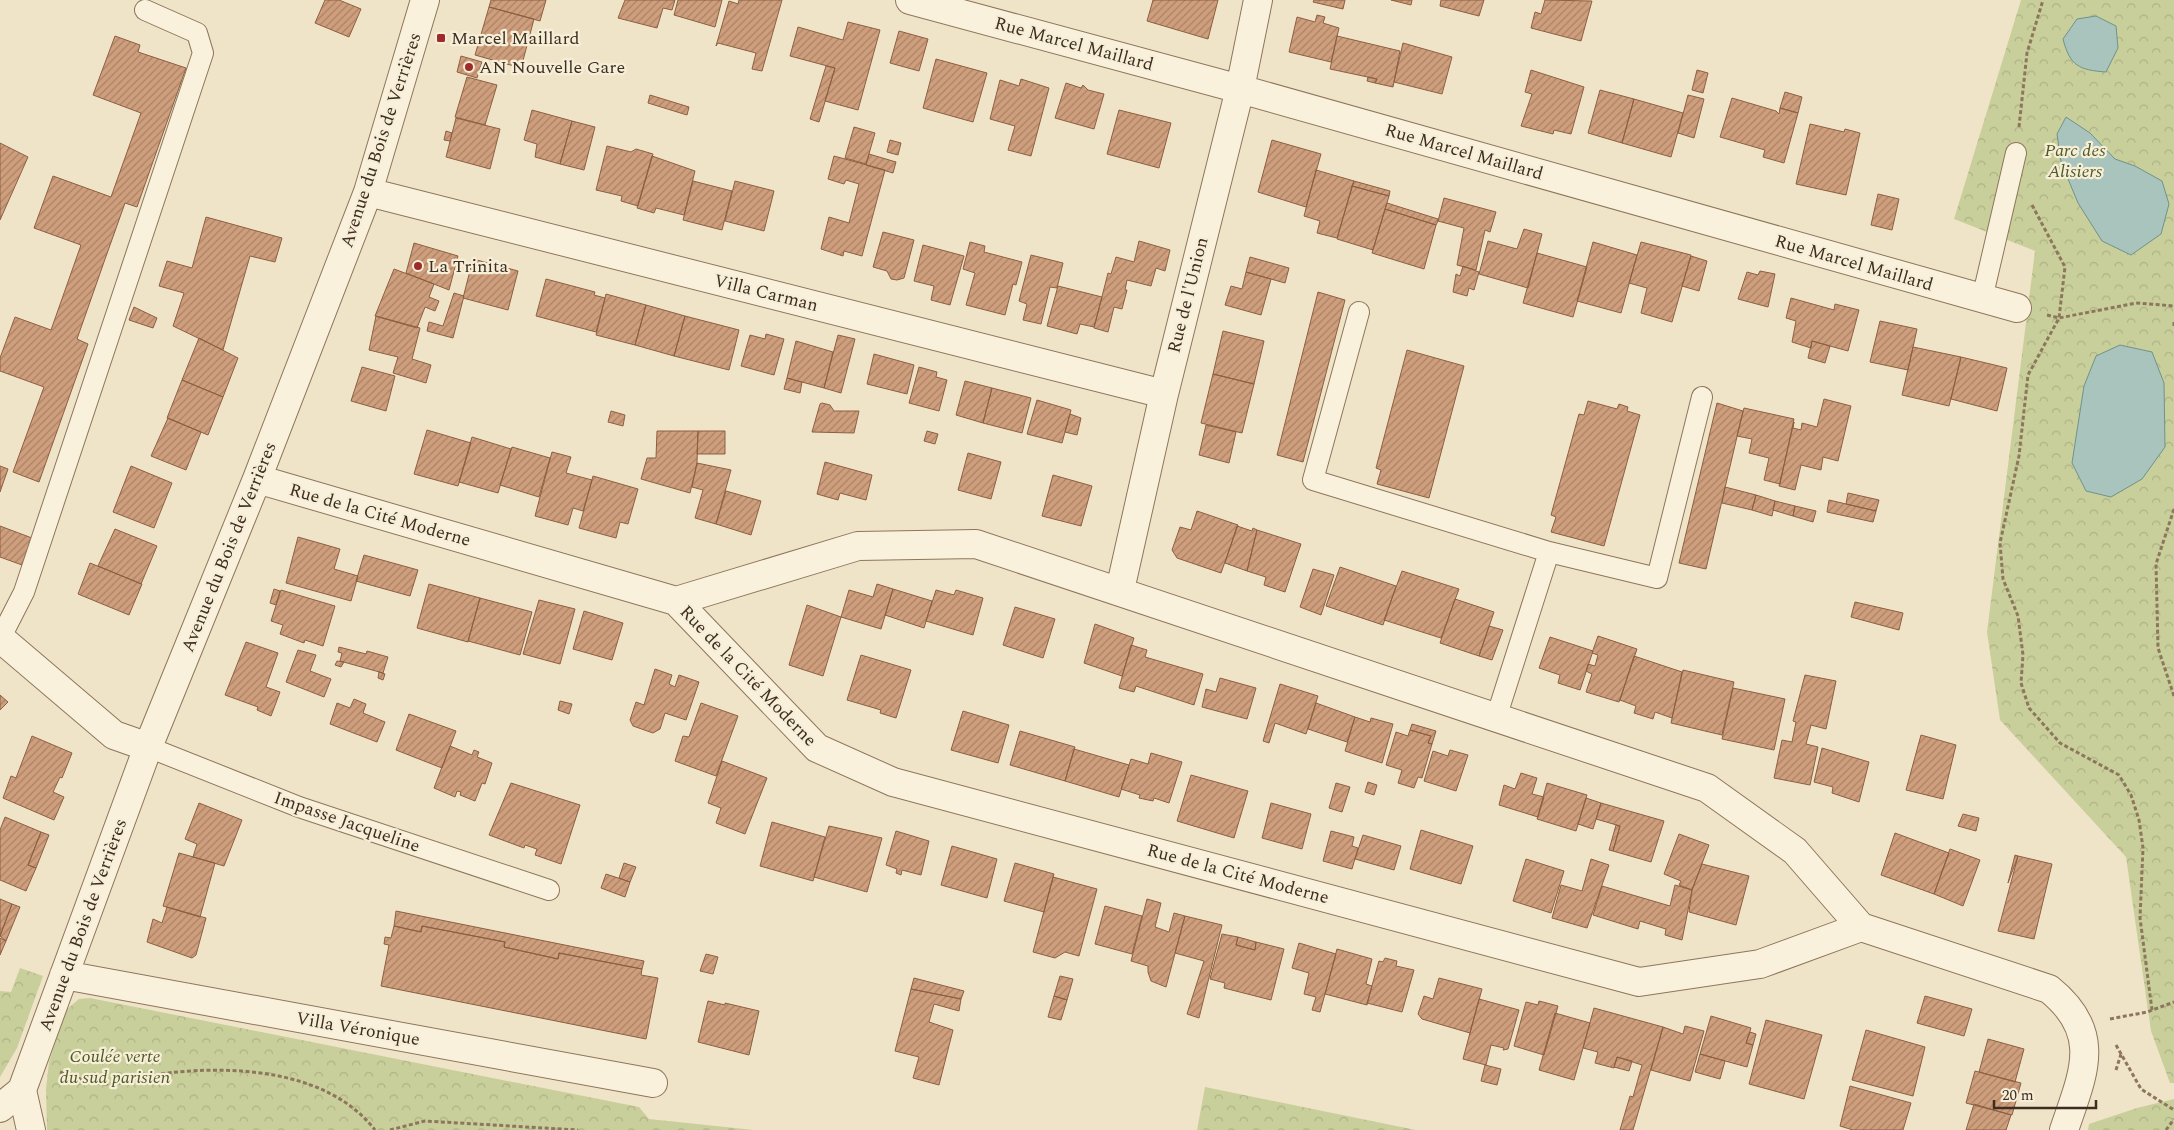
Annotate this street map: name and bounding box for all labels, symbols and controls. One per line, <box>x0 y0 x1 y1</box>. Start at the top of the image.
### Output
street label: Rue Marcel Maillard <box>991 10 1157 78</box>
place label: Marcel Maillard <box>451 25 580 52</box>
street label: Avenue du Bois de Verrières <box>333 29 429 251</box>
marker: Marcel Maillard <box>435 32 447 44</box>
place label: AN Nouvelle Gare <box>479 54 625 81</box>
marker: AN Nouvelle Gare <box>463 61 475 73</box>
street label: Rue Marcel Maillard <box>1382 116 1546 188</box>
park label: Parc des Alisiers <box>2044 137 2106 185</box>
street label: Rue Marcel Maillard <box>1772 227 1936 299</box>
street label: Rue de l'Union <box>1161 234 1215 356</box>
place label: La Trinita <box>428 253 508 280</box>
marker: La Trinita <box>412 260 424 272</box>
street label: Villa Carman <box>711 267 821 319</box>
street label: Avenue du Bois de Verrières <box>174 438 284 656</box>
street label: Rue de la Cité Moderne <box>286 476 474 554</box>
street label: Rue de la Cité Moderne <box>673 599 823 753</box>
street label: Impasse Jacqueline <box>270 784 424 860</box>
street label: Avenue du Bois de Verrières <box>32 815 134 1035</box>
street label: Rue de la Cité Moderne <box>1144 837 1332 911</box>
street label: Villa Véronique <box>294 1005 422 1053</box>
park label: Coulée verte du sud parisien <box>60 1043 171 1091</box>
scale bar <box>1994 1078 2096 1110</box>
text: 20 m <box>2002 1084 2034 1107</box>

